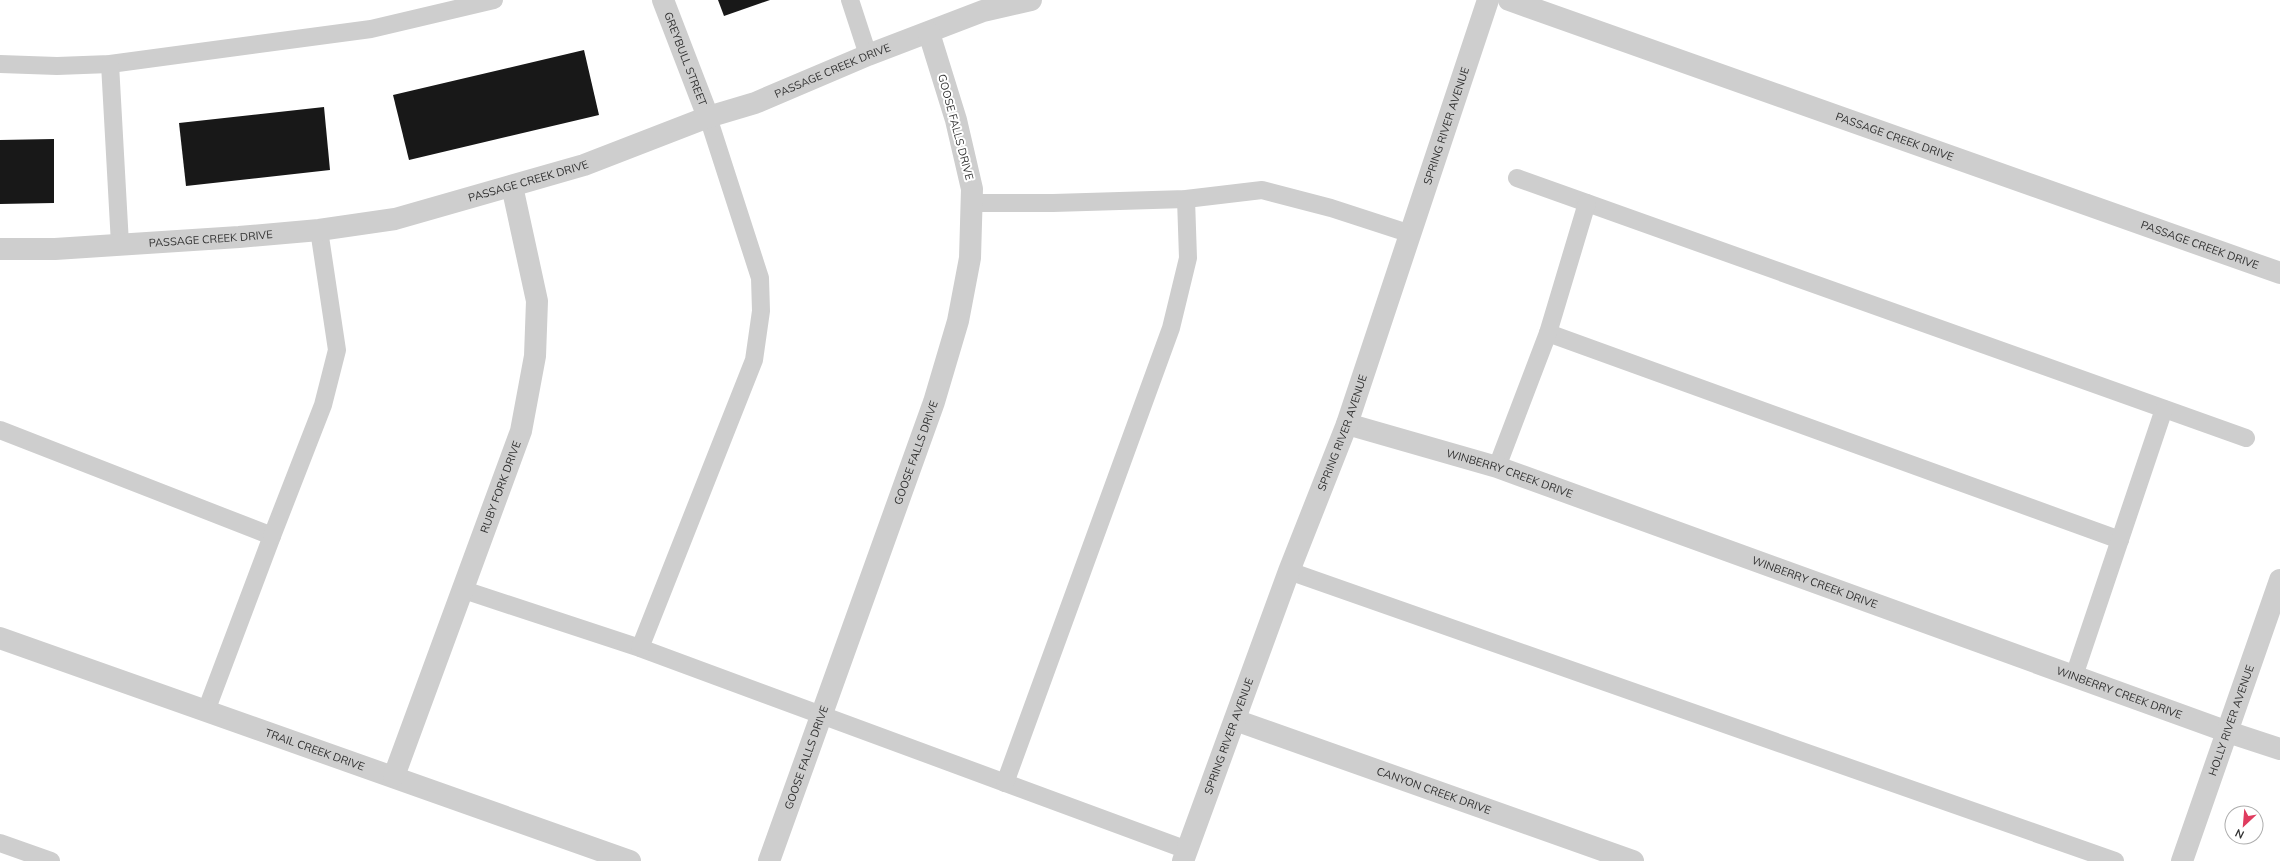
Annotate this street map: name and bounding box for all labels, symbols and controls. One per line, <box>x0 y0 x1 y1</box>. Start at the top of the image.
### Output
street label: GREYBULL STREET <box>661 10 710 108</box>
street label: PASSAGE CREEK DRIVE <box>772 40 892 101</box>
street label: SPRING RIVER AVENUE <box>1420 65 1472 186</box>
street label: GOOSE FALLS DRIVE <box>935 72 977 182</box>
street label: PASSAGE CREEK DRIVE <box>1834 109 1955 164</box>
street label: PASSAGE CREEK DRIVE <box>467 157 590 205</box>
street label: PASSAGE CREEK DRIVE <box>2139 217 2261 272</box>
street label: PASSAGE CREEK DRIVE <box>148 227 273 250</box>
street label: SPRING RIVER AVENUE <box>1314 373 1370 493</box>
street label: GOOSE FALLS DRIVE <box>891 399 941 506</box>
street label: RUBY FORK DRIVE <box>477 439 524 535</box>
street label: WINBERRY CREEK DRIVE <box>1445 446 1575 501</box>
street label: WINBERRY CREEK DRIVE <box>1750 553 1880 611</box>
street label: WINBERRY CREEK DRIVE <box>2055 663 2184 722</box>
street label: HOLLY RIVER AVENUE <box>2205 663 2257 778</box>
street label: SPRING RIVER AVENUE <box>1201 676 1256 796</box>
street label: GOOSE FALLS DRIVE <box>781 704 831 811</box>
street label: TRAIL CREEK DRIVE <box>263 725 367 774</box>
street label: CANYON CREEK DRIVE <box>1375 764 1493 817</box>
north arrow <box>2224 805 2264 845</box>
text: N <box>2233 826 2246 842</box>

